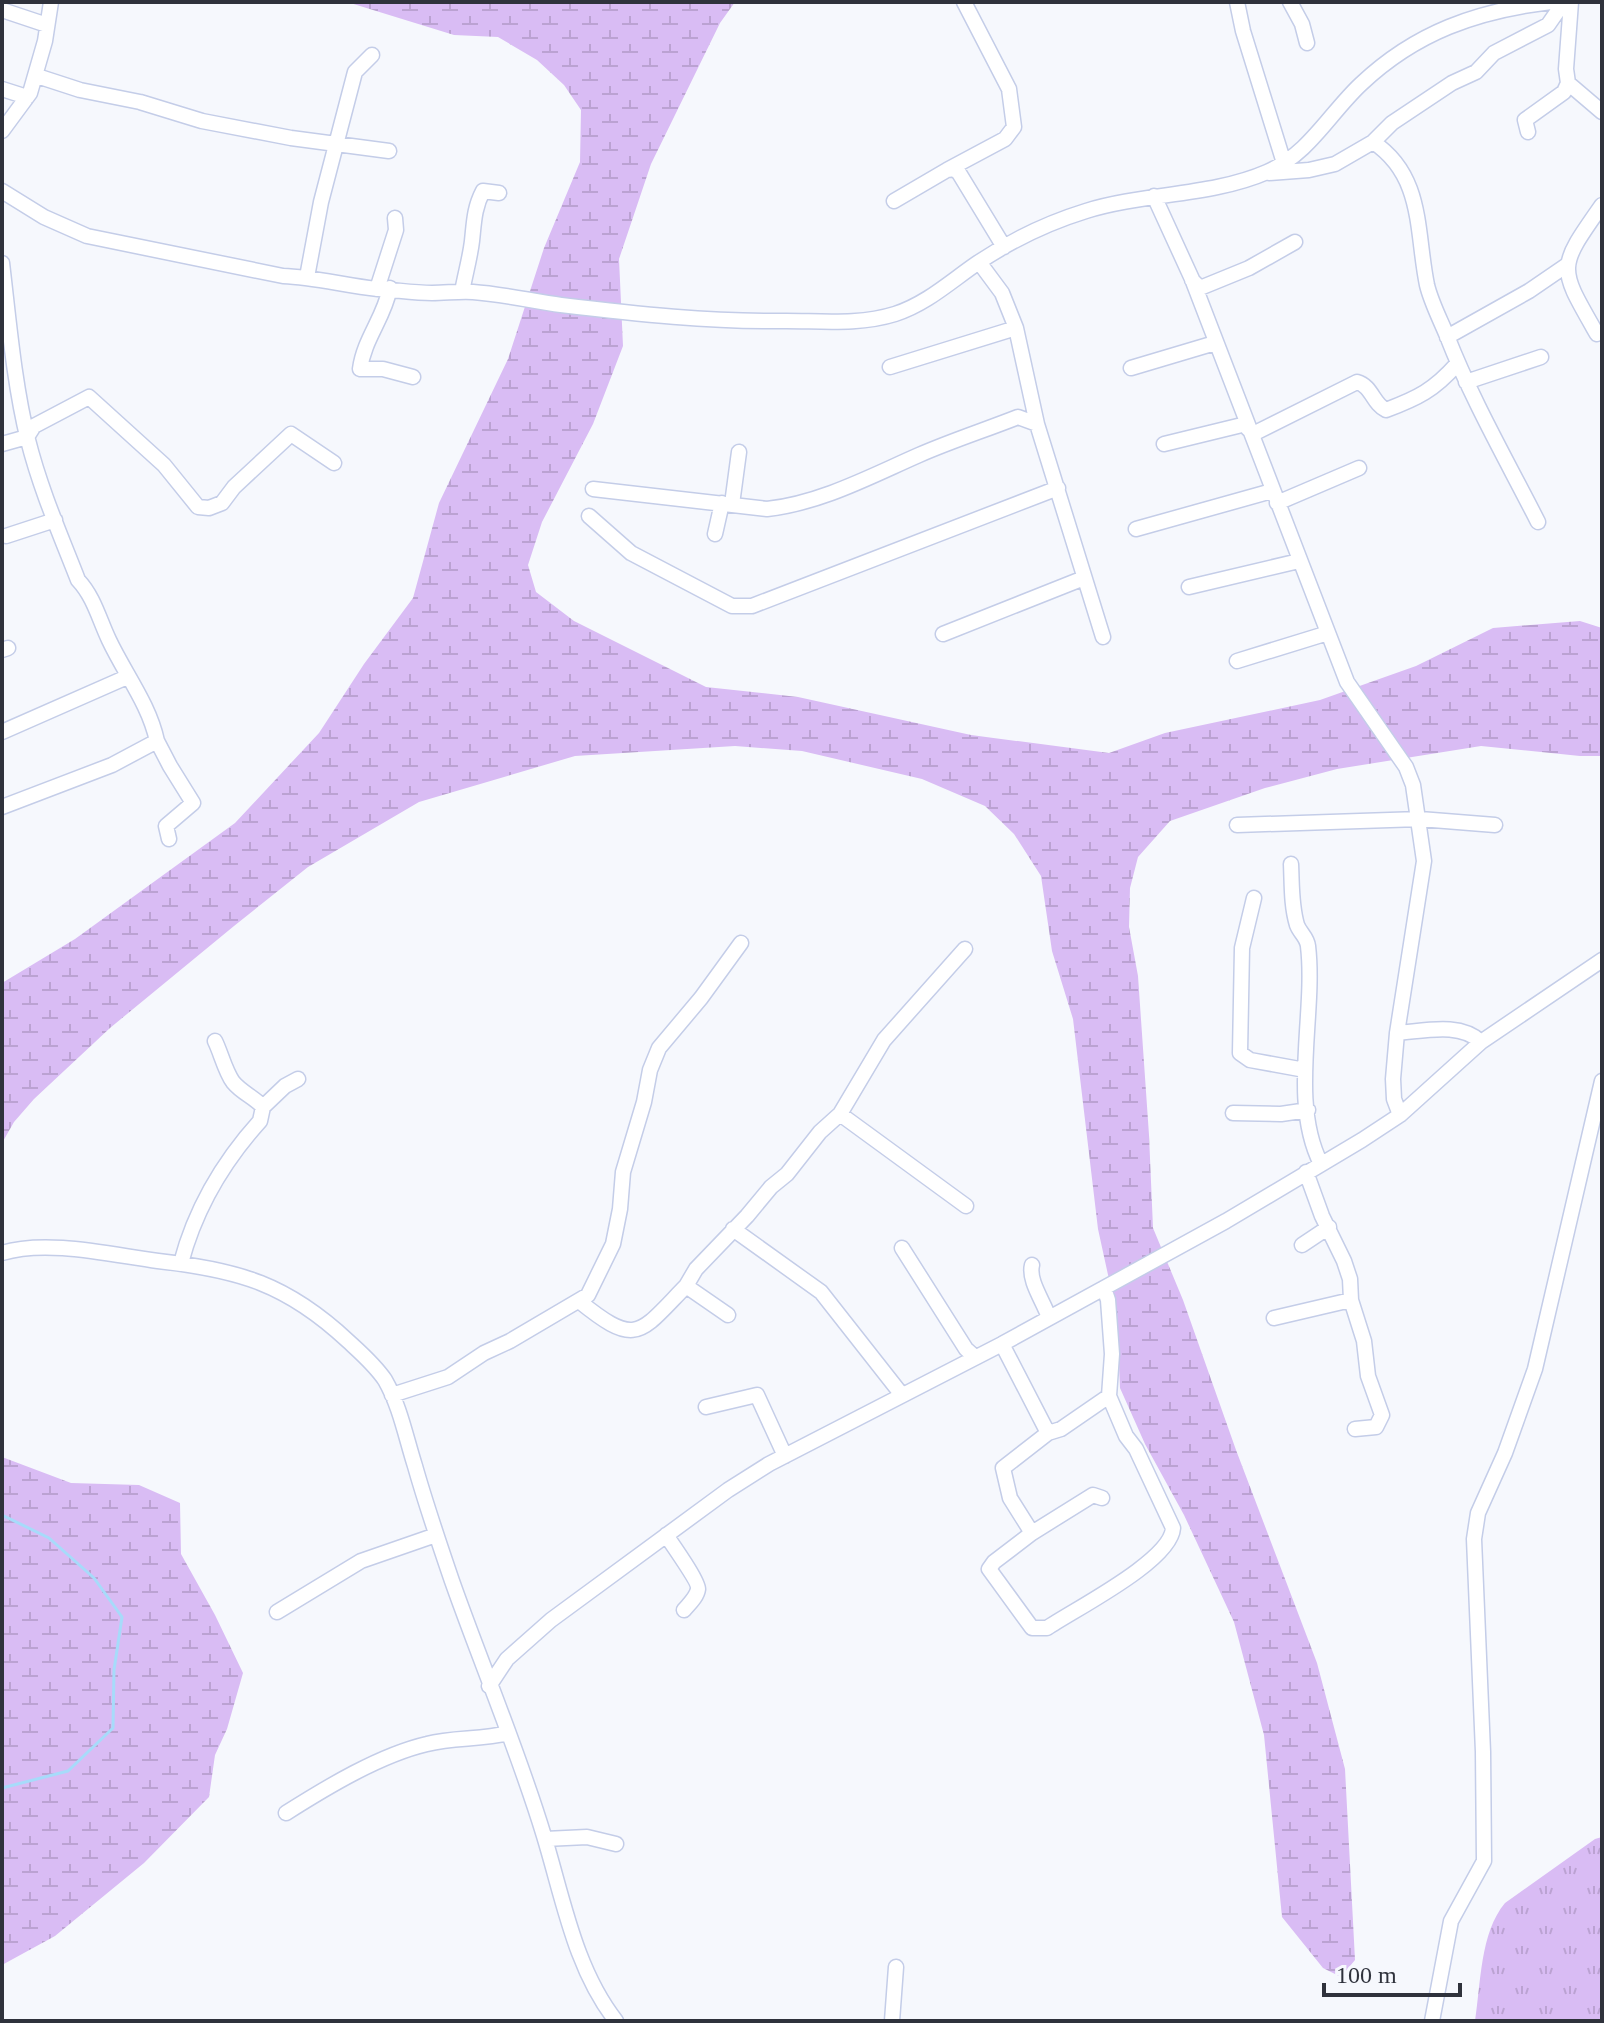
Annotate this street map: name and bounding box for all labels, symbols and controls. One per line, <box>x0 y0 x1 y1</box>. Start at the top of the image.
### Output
scale bar <box>1324 1947 1460 1997</box>
text: 100 m <box>1336 1962 1397 1988</box>

